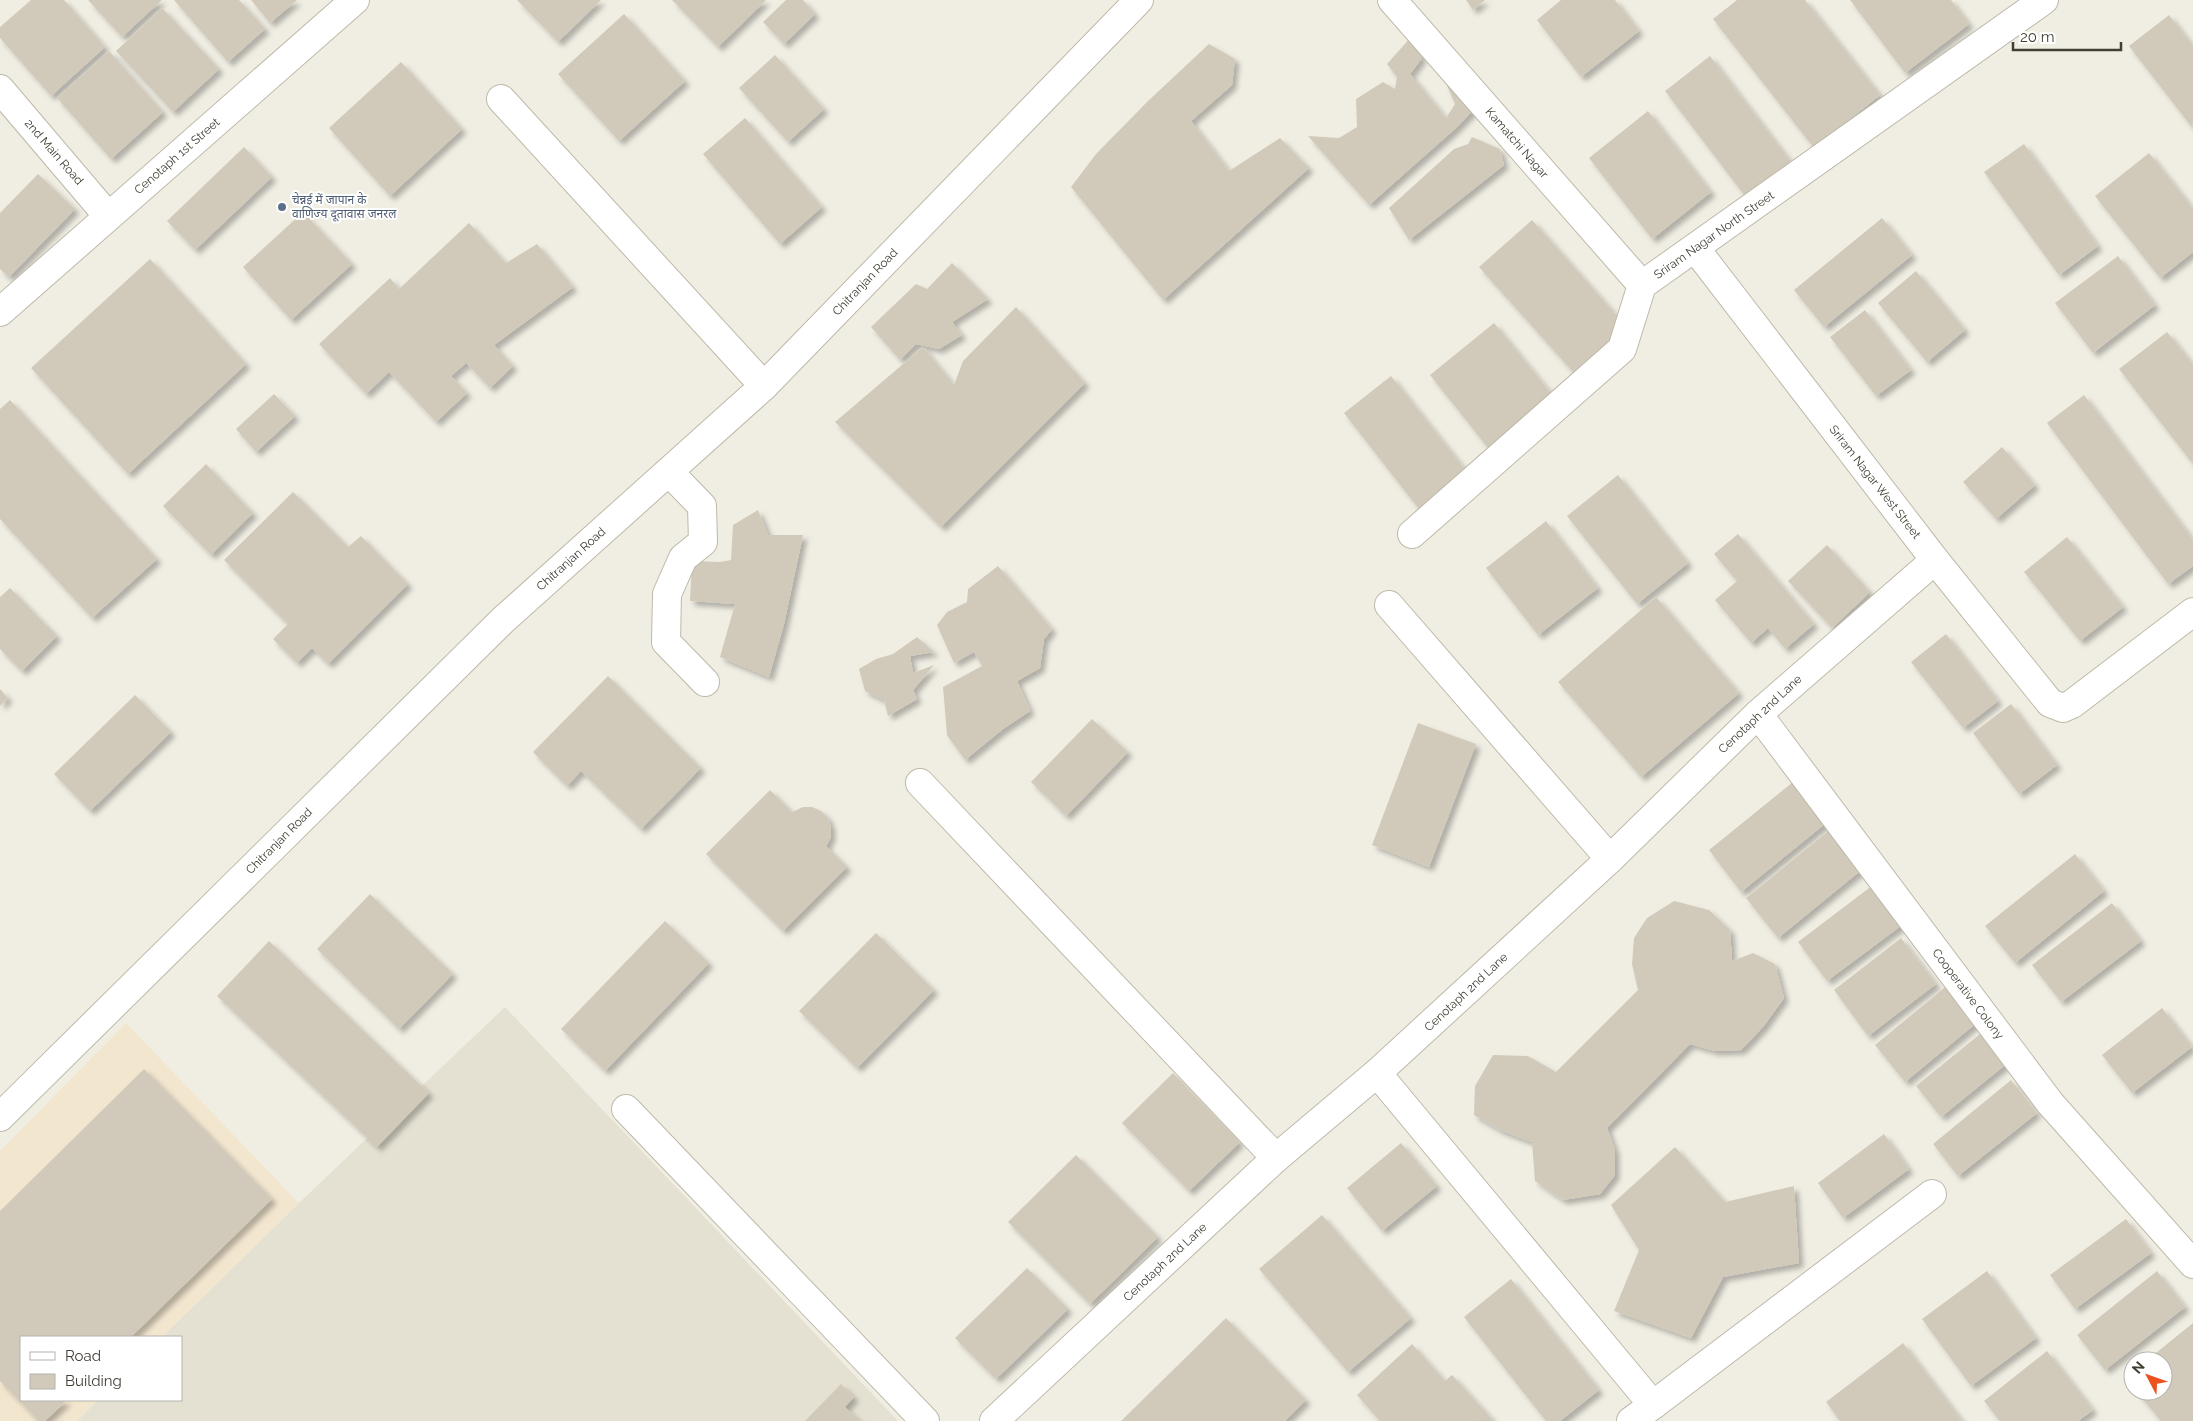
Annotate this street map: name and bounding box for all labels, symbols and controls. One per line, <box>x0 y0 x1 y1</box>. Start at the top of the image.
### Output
scale bar <box>2013 20 2120 52</box>
text: 20 m <box>2020 28 2055 46</box>
street label: Kamatchi Nagar <box>1483 105 1552 182</box>
street label: Cenotaph 1st Street <box>131 115 223 197</box>
street label: 2nd Main Road <box>22 116 86 188</box>
street label: Sriram Nagar North Street <box>1651 188 1777 282</box>
place label: चेन्नई में जापान के वाणिज्य दूतावास जनरल <box>292 192 397 222</box>
marker: चेन्नई में जापान के वाणिज्य दूतावास जनरल <box>276 201 288 213</box>
street label: Chitranjan Road <box>830 246 900 318</box>
street label: Sriram Nagar West Street <box>1826 422 1924 542</box>
street label: Chitranjan Road <box>534 524 608 594</box>
street label: Cenotaph 2nd Lane <box>1715 672 1805 756</box>
street label: Chitranjan Road <box>243 805 315 877</box>
street label: Cooperative Colony <box>1929 946 2007 1042</box>
street label: Cenotaph 2nd Lane <box>1421 950 1511 1034</box>
street label: Cenotaph 2nd Lane <box>1120 1220 1210 1304</box>
legend <box>20 1336 182 1401</box>
text: Road <box>65 1347 101 1365</box>
north arrow <box>2123 1351 2173 1401</box>
text: N <box>2129 1358 2148 1377</box>
text: Building <box>65 1372 122 1390</box>

